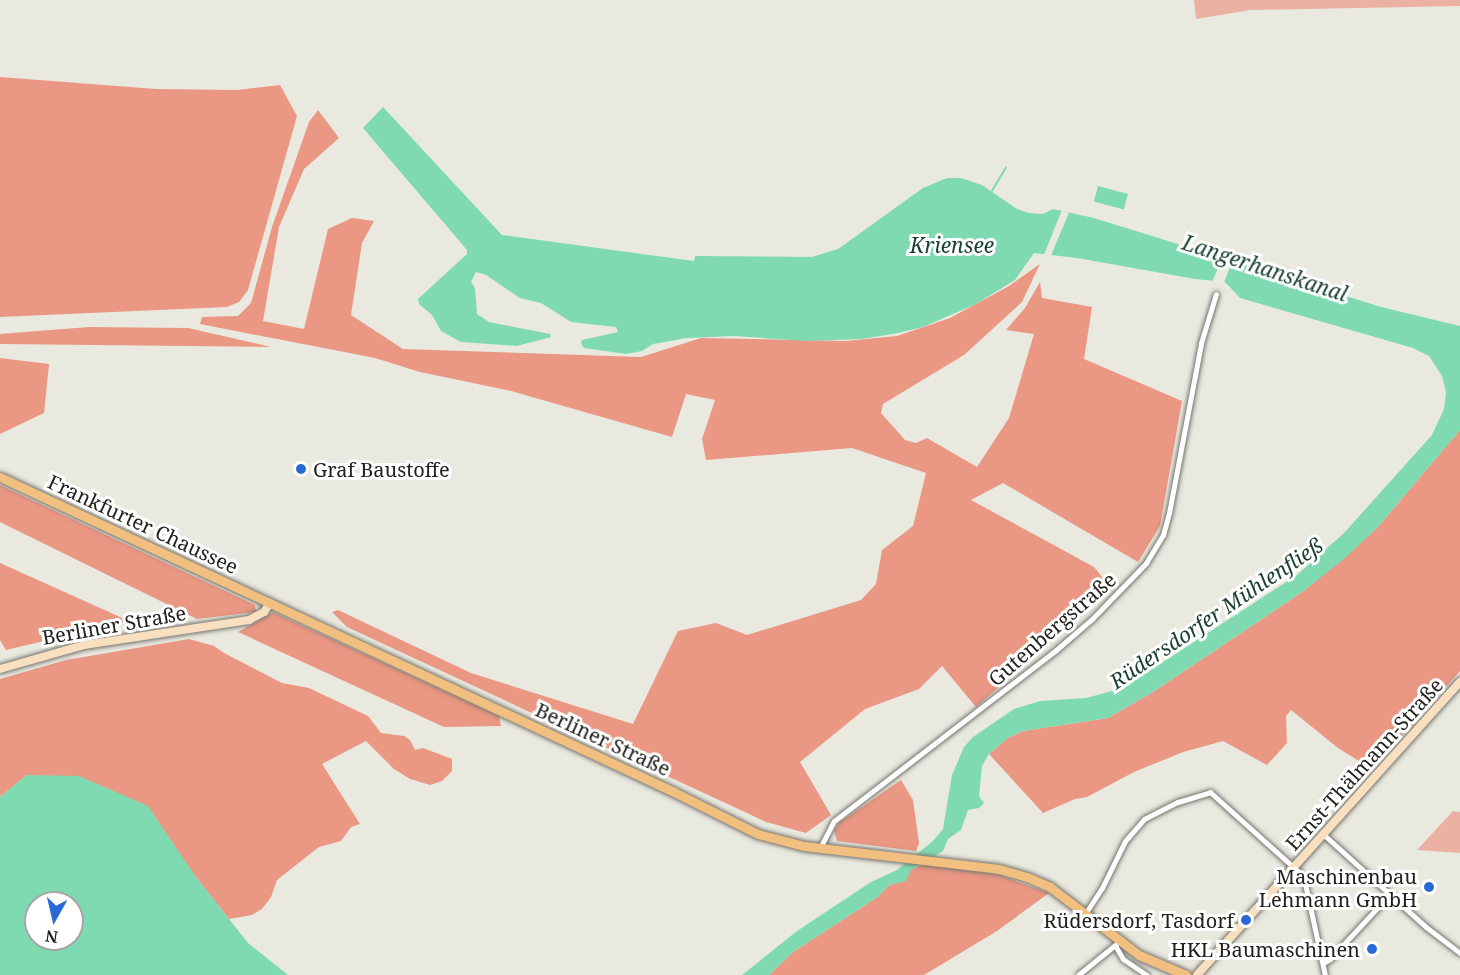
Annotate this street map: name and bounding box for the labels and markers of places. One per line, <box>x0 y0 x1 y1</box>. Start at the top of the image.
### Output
place label: Graf Baustoffe <box>313 457 450 481</box>
marker: Graf Baustoffe <box>294 462 308 476</box>
place label: Maschinenbau Lehmann GmbH <box>1259 864 1417 911</box>
marker: Maschinenbau Lehmann GmbH <box>1422 880 1436 894</box>
place label: Rüdersdorf, Tasdorf <box>1043 908 1234 932</box>
marker: Rüdersdorf, Tasdorf <box>1239 913 1253 927</box>
place label: HKL Baumaschinen <box>1171 937 1360 961</box>
marker: HKL Baumaschinen <box>1365 942 1379 956</box>

